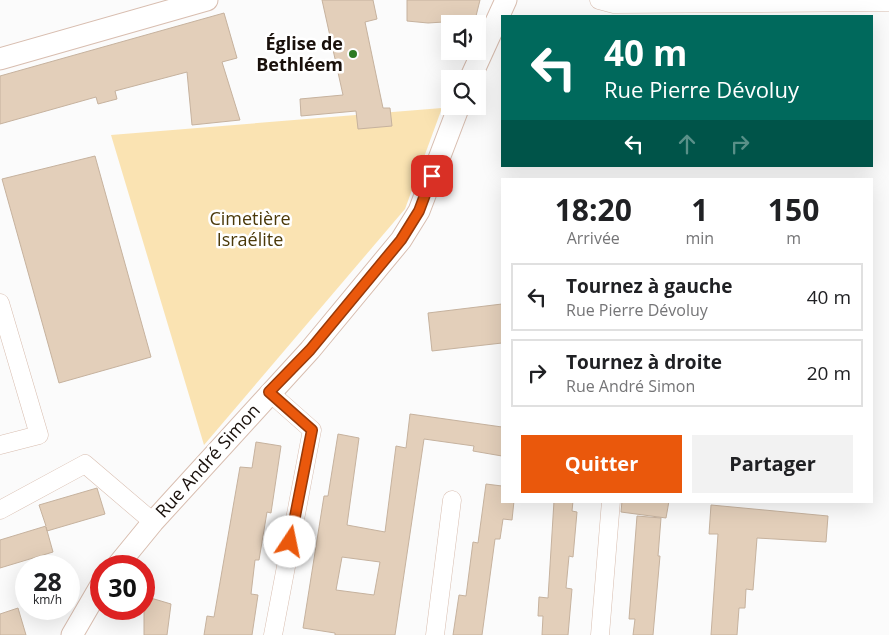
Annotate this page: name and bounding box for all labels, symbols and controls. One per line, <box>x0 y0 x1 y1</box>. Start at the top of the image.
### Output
map controls <box>441 15 486 115</box>
button: sound <box>441 15 486 60</box>
text: 40 m <box>604 29 687 76</box>
place label: Église de Bethléem <box>256 31 343 76</box>
icon: left <box>521 35 586 100</box>
marker: Église de Bethléem <box>347 48 359 60</box>
button: search <box>441 70 486 115</box>
text: Rue Pierre Dévoluy <box>604 74 799 104</box>
icon: left <box>620 130 648 158</box>
icon: ahead <box>673 130 701 158</box>
icon: right <box>726 130 754 158</box>
pin <box>411 155 453 197</box>
icon: arrive <box>418 162 446 190</box>
text: 18:20 <box>555 189 632 230</box>
text: 1 <box>691 189 708 230</box>
text: 150 <box>768 189 819 230</box>
park label: Cimetière Israélite <box>209 206 291 251</box>
text: Arrivée <box>567 227 620 249</box>
text: min <box>686 227 714 249</box>
text: m <box>786 227 801 249</box>
text: Tournez à gauche <box>566 273 732 299</box>
icon: left <box>523 283 551 311</box>
text: 40 m <box>807 284 851 310</box>
text: Rue Pierre Dévoluy <box>566 299 708 321</box>
text: Tournez à droite <box>566 349 722 375</box>
icon: right <box>523 359 551 387</box>
text: 20 m <box>807 360 851 386</box>
text: Rue André Simon <box>566 375 695 397</box>
street label: Rue André Simon <box>150 398 265 522</box>
button: Quitter <box>521 435 682 493</box>
button: Partager <box>692 435 853 493</box>
position arrow <box>263 515 315 567</box>
speed limit sign: 30 <box>90 555 155 620</box>
text: 28 <box>33 564 62 598</box>
text: km/h <box>33 591 62 608</box>

